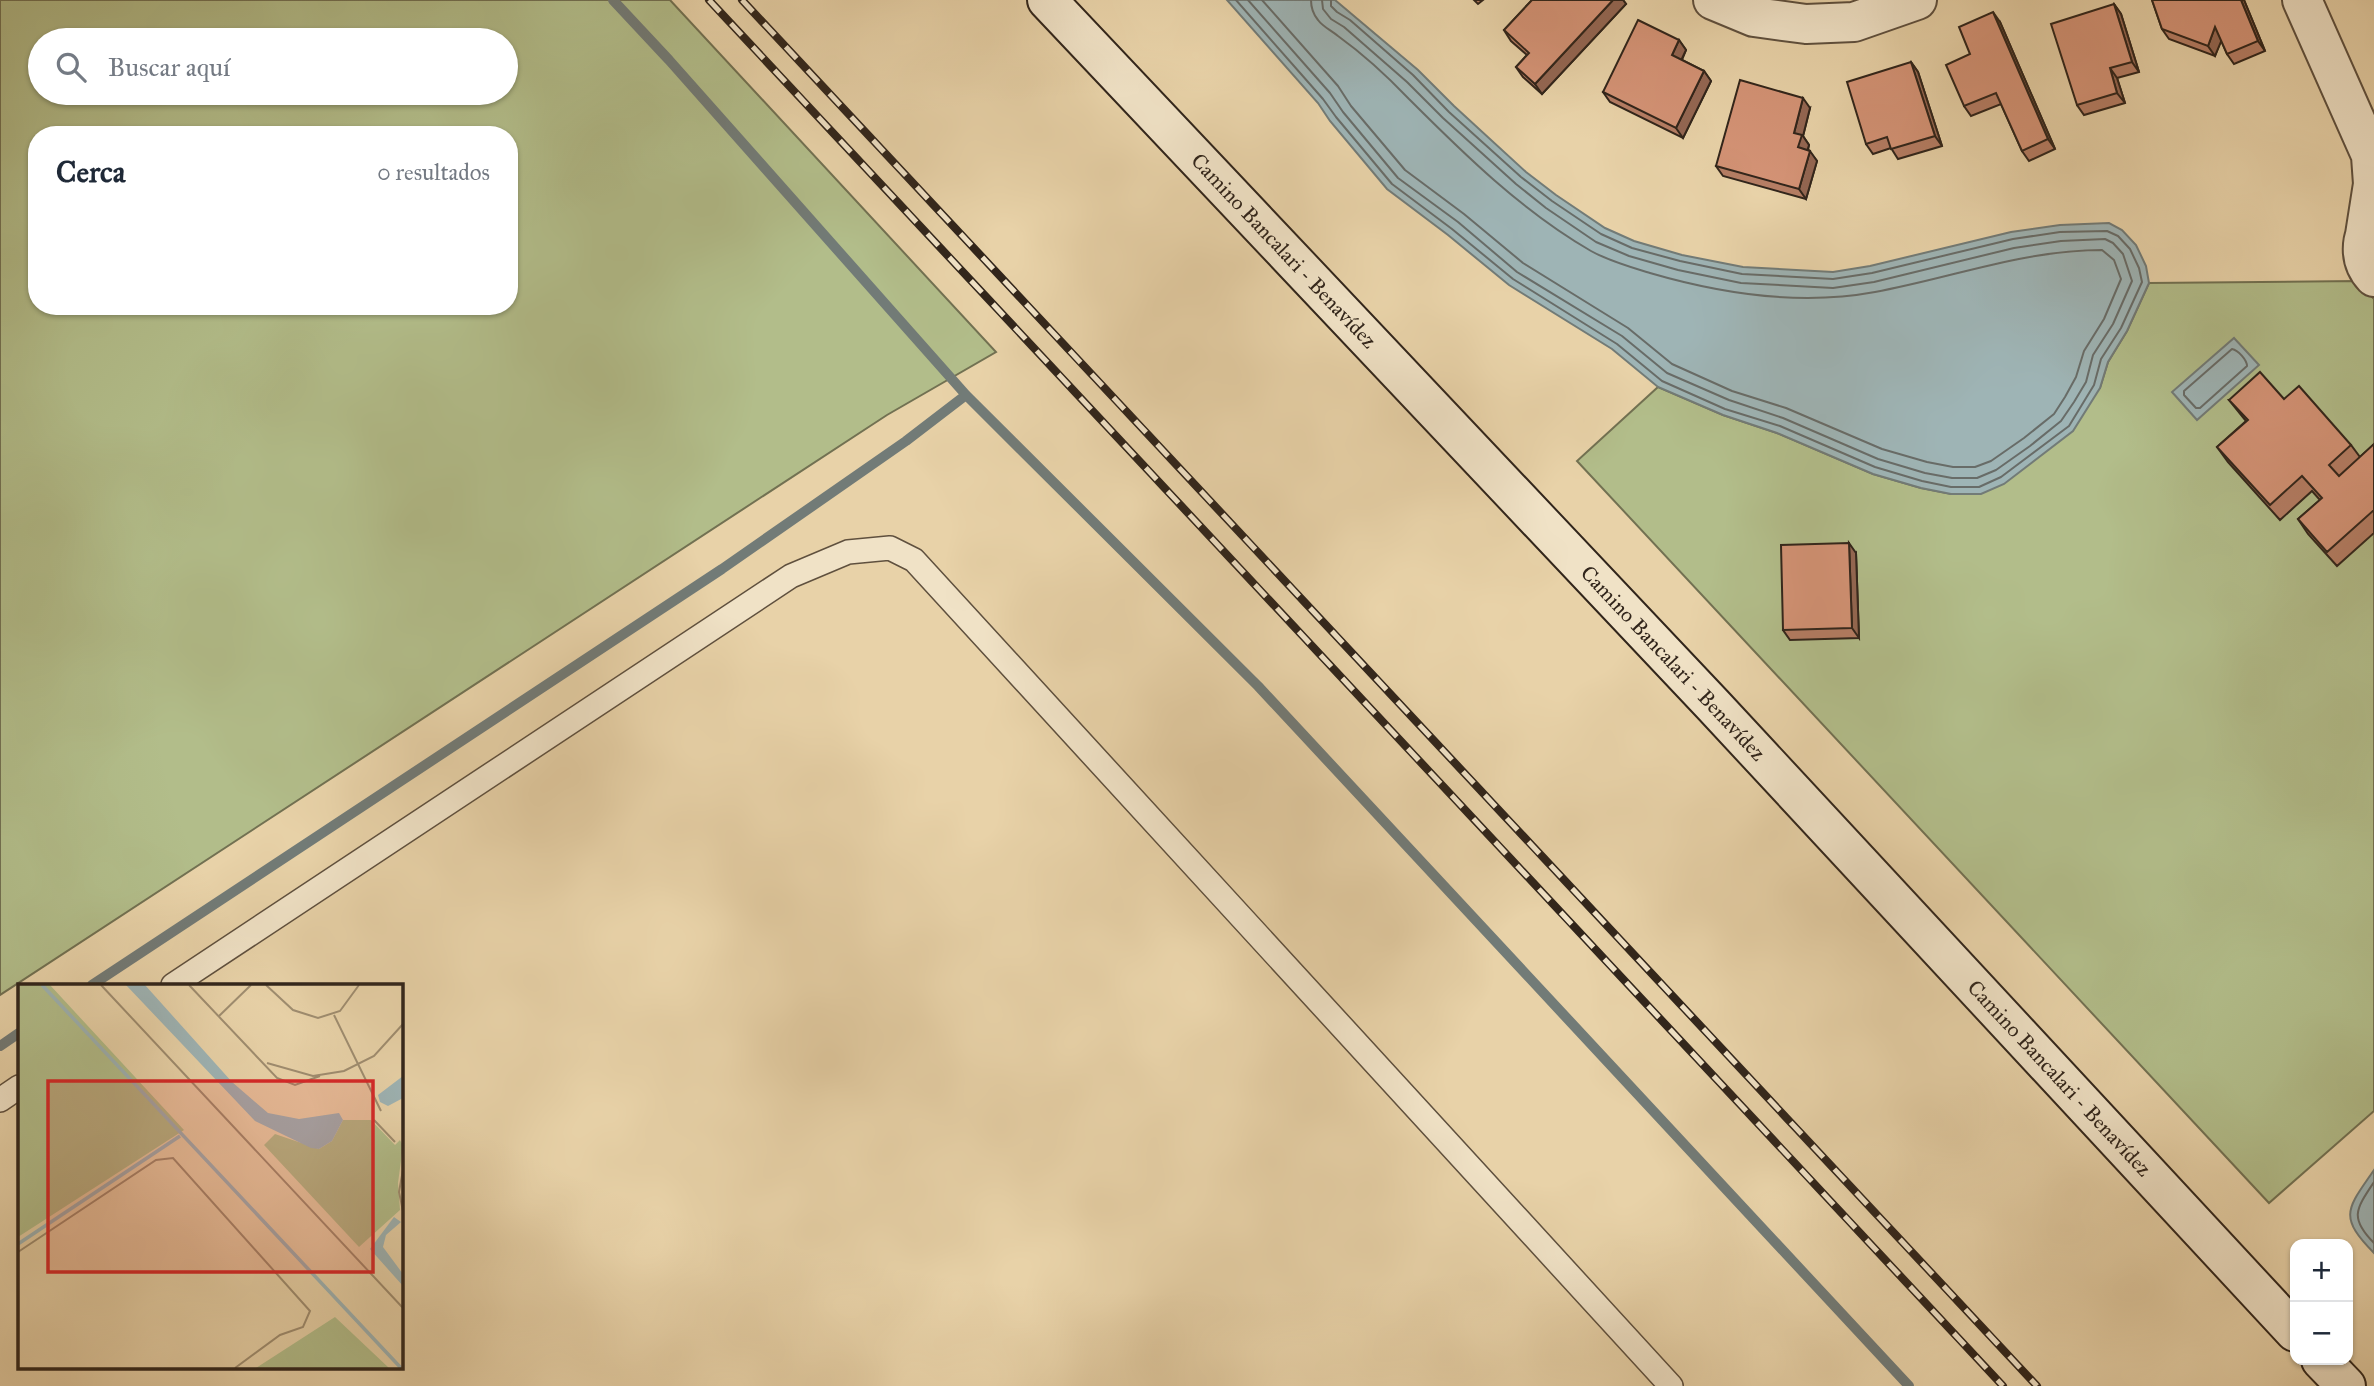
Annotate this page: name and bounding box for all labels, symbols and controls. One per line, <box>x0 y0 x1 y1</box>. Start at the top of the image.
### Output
search box <box>28 28 518 105</box>
icon: search <box>52 48 90 86</box>
text: Buscar aquí <box>108 51 230 83</box>
street label: Camino Bancalari - Benavídez <box>1186 148 1382 354</box>
text: Cerca <box>56 154 125 190</box>
text: 0 resultados <box>377 158 490 186</box>
street label: Camino Bancalari - Benavídez <box>1575 560 1771 766</box>
street label: Camino Bancalari - Benavídez <box>1962 975 2157 1182</box>
inset map <box>18 984 402 1368</box>
map controls <box>2290 1239 2353 1365</box>
button: + <box>2290 1239 2353 1302</box>
button: − <box>2290 1302 2353 1365</box>

